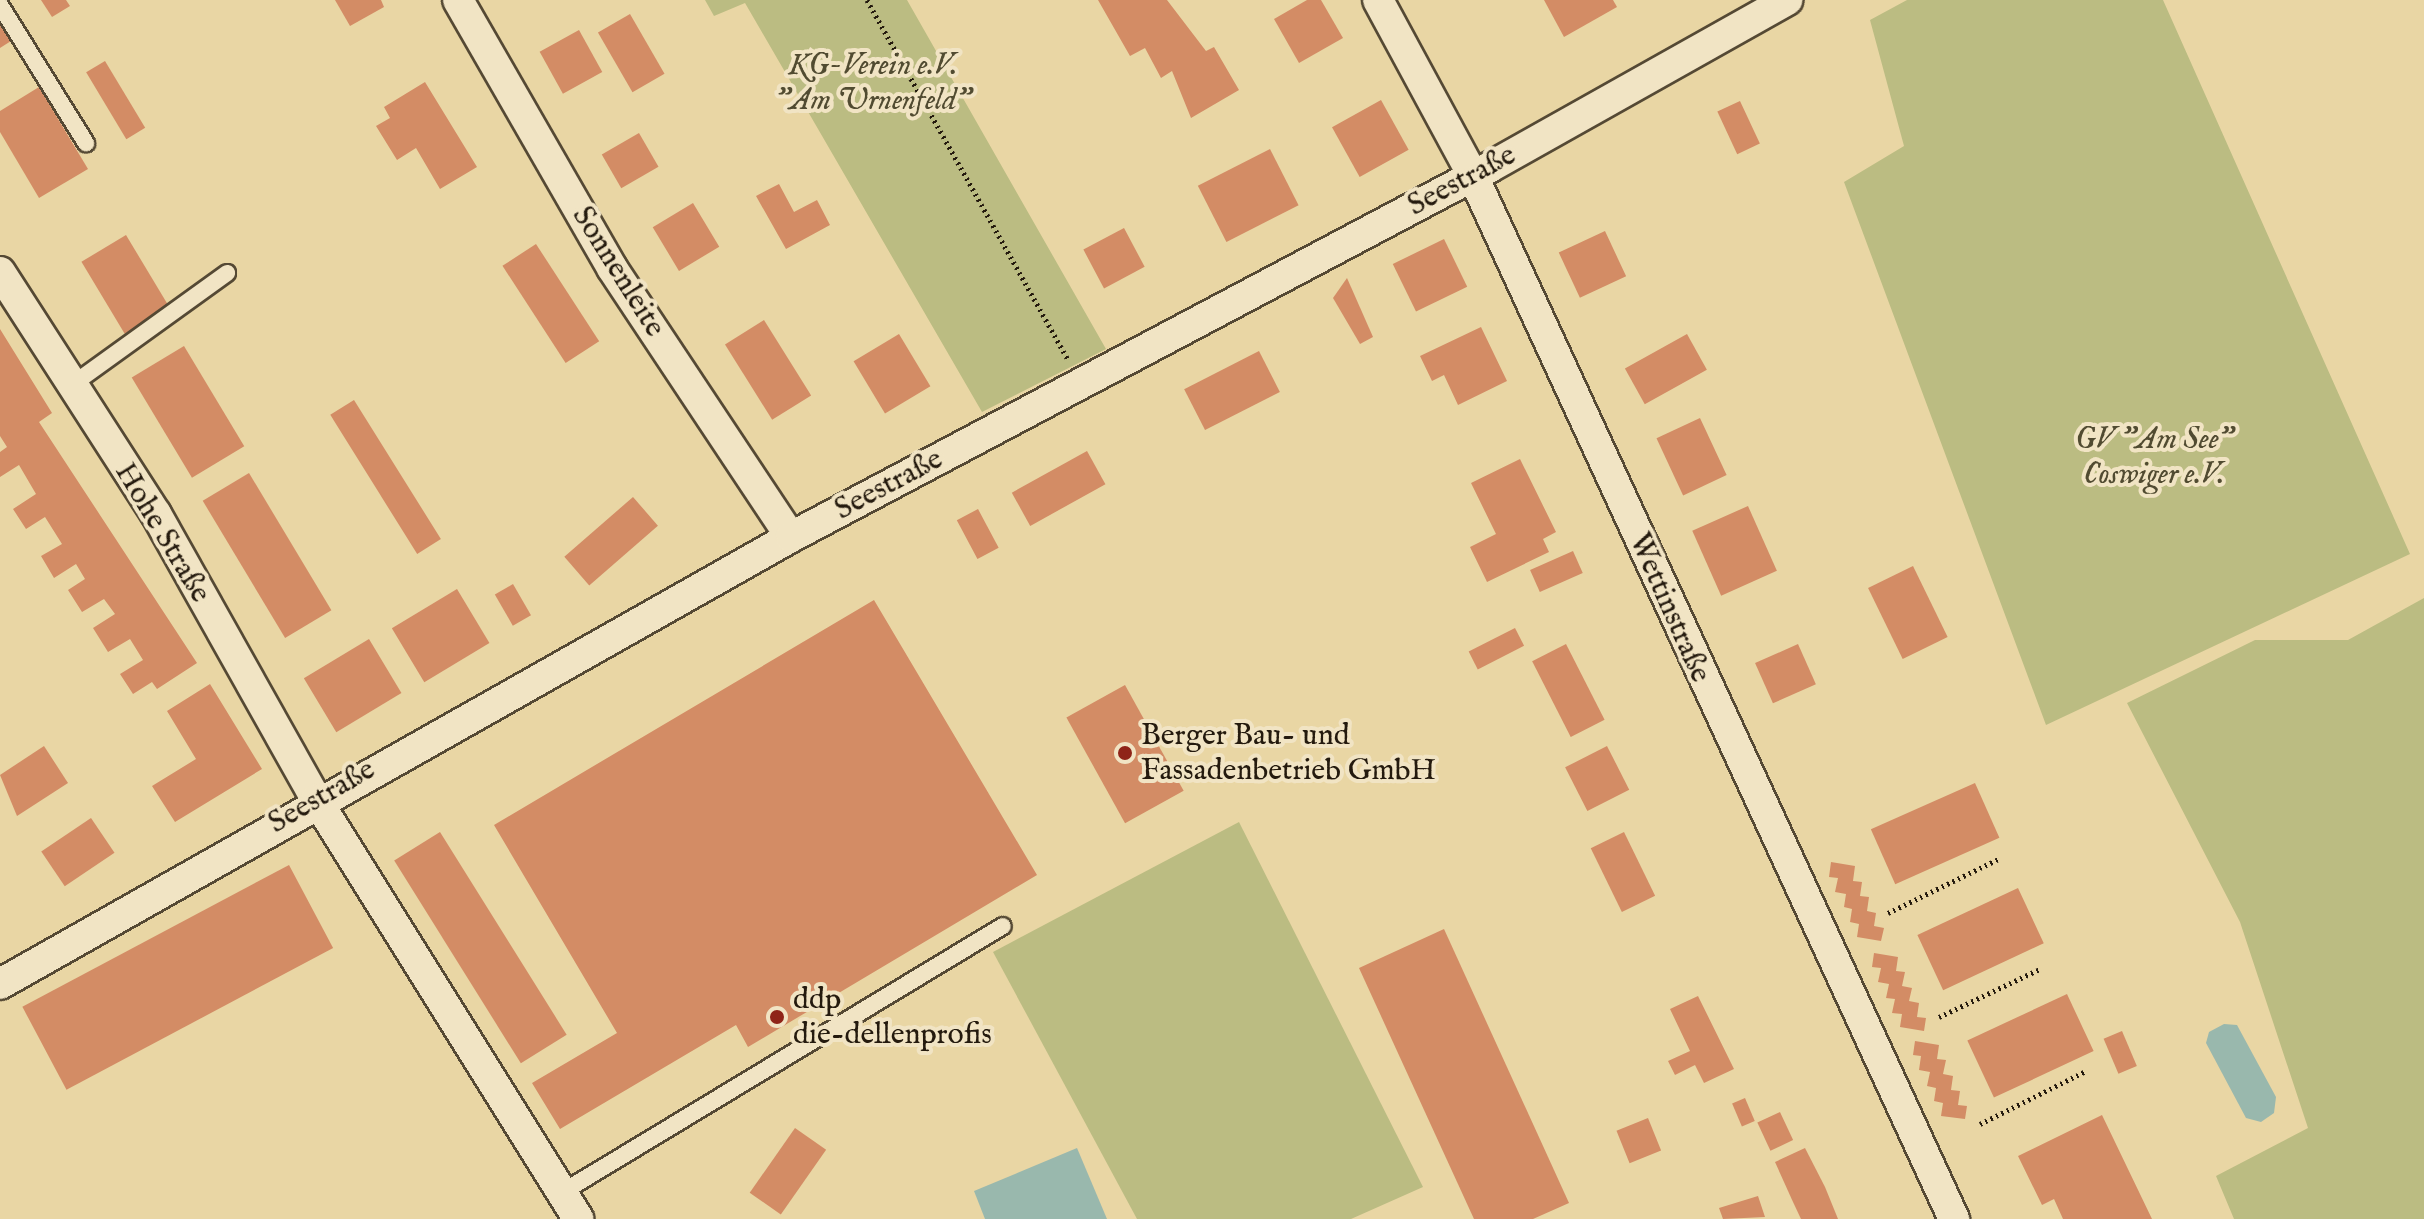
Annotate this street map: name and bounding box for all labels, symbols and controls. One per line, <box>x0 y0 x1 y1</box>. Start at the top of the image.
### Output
park label: KG-Verein e.V. "Am Urnenfeld" <box>775 48 971 118</box>
street label: Seestraße <box>1402 138 1522 224</box>
street label: Sonnenleite <box>564 200 672 344</box>
park label: GV "Am See" Coswiger e.V. <box>2075 422 2233 492</box>
street label: Seestraße <box>829 442 949 528</box>
street label: Hohe Straße <box>106 457 218 609</box>
street label: Wettinstraße <box>1620 528 1718 688</box>
place label: Berger Bau- und Fassadenbetrieb GmbH <box>1141 718 1436 788</box>
marker: Berger Bau- und Fassadenbetrieb GmbH <box>1116 744 1134 762</box>
street label: Seestraße <box>262 752 382 842</box>
place label: ddp die-dellenprofis <box>793 982 992 1052</box>
marker: ddp die-dellenprofis <box>768 1008 786 1026</box>

